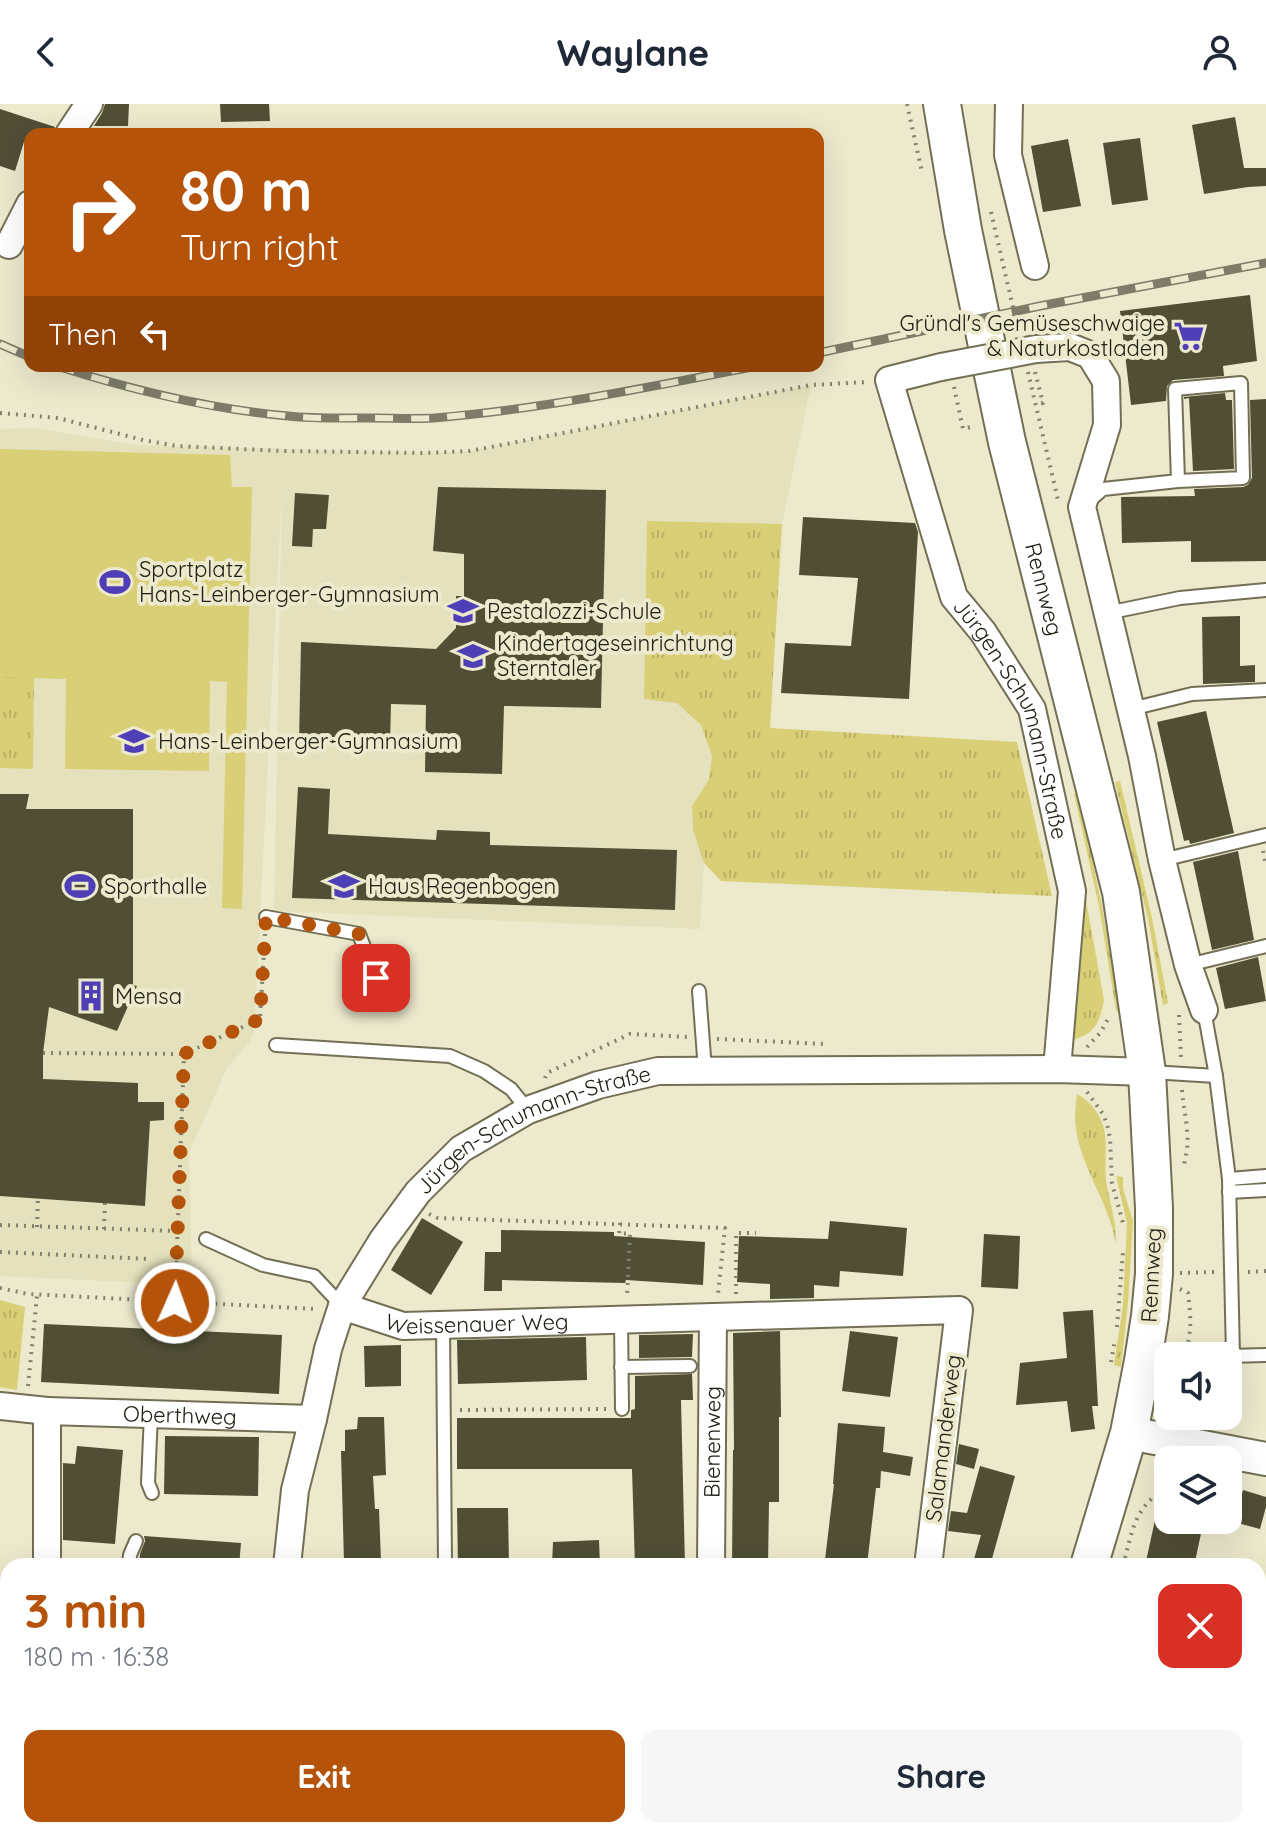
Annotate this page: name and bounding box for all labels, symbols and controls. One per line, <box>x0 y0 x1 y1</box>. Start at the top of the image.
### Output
icon: back <box>24 30 68 74</box>
text: Waylane <box>557 30 709 75</box>
icon: person <box>1198 30 1242 74</box>
text: 80 m <box>180 155 312 225</box>
icon: right <box>48 160 152 264</box>
text: Turn right <box>180 224 339 269</box>
place label: Gründl's Gemüseschwaige & Naturkostladen <box>899 309 1165 362</box>
icon: left <box>133 312 177 356</box>
text: Then <box>48 315 117 353</box>
supermarket icon: Gründl's Gemüseschwaige & Naturkostladen <box>1172 319 1206 353</box>
street label: Rennweg <box>1019 540 1070 639</box>
place label: Sportplatz Hans-Leinberger-Gymnasium <box>139 555 440 608</box>
sports icon: Sportplatz Hans-Leinberger-Gymnasium <box>98 565 132 599</box>
street label: Jürgen-Schumann-Straße <box>947 593 1074 842</box>
school or university icon: Pestalozzi-Schule <box>446 594 480 628</box>
place label: Pestalozzi-Schule <box>487 597 662 625</box>
place label: Kindertageseinrichtung Sterntaler <box>497 629 734 682</box>
school or university icon: Kindertageseinrichtung Sterntaler <box>456 639 490 673</box>
school or university icon: Hans-Leinberger-Gymnasium <box>117 724 151 758</box>
place label: Hans-Leinberger-Gymnasium <box>158 727 459 755</box>
sports icon: Sporthalle <box>63 869 97 903</box>
school or university icon: Haus Regenbogen <box>327 869 361 903</box>
place label: Sporthalle <box>104 872 207 900</box>
place label: Haus Regenbogen <box>368 872 556 900</box>
pin <box>342 944 410 1012</box>
icon: arrive <box>354 956 398 1000</box>
building icon: Mensa <box>74 979 108 1013</box>
place label: Mensa <box>115 982 182 1010</box>
street label: Jürgen-Schumann-Straße <box>410 1059 653 1200</box>
street label: Rennweg <box>1135 1227 1167 1323</box>
position arrow <box>133 1261 217 1345</box>
street label: Weissenauer Weg <box>382 1307 569 1340</box>
map controls <box>1154 1342 1242 1534</box>
button: sound <box>1154 1342 1242 1430</box>
street label: Salamanderweg <box>919 1353 967 1523</box>
street label: Bienenweg <box>698 1386 726 1498</box>
street label: Oberthweg <box>123 1399 237 1431</box>
button: layers <box>1154 1446 1242 1534</box>
text: 3 min <box>24 1580 147 1640</box>
button: close <box>1158 1584 1242 1668</box>
text: 180 m · 16:38 <box>24 1640 169 1673</box>
button: Exit <box>24 1730 625 1822</box>
button: Share <box>641 1730 1242 1822</box>

